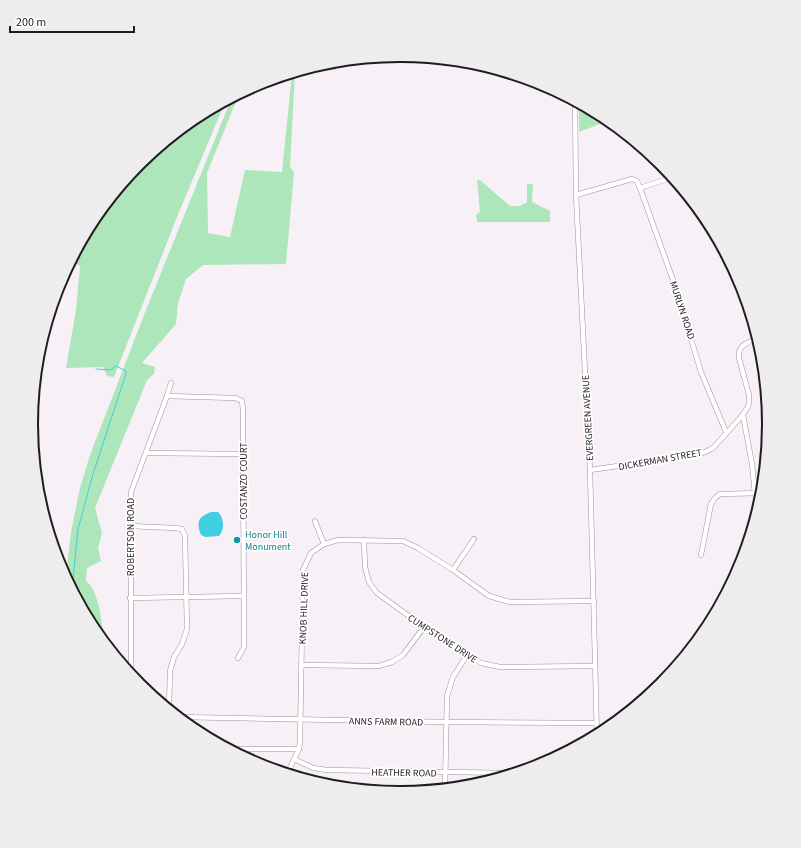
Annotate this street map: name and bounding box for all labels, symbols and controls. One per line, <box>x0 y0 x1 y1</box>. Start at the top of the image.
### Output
scale bar <box>10 8 134 34</box>
text: 200 m <box>16 14 46 31</box>
street label: MURLYN ROAD <box>666 279 698 341</box>
street label: EVERGREEN AVENUE <box>579 375 597 461</box>
street label: COSTANZO COURT <box>237 442 251 520</box>
street label: DICKERMAN STREET <box>617 446 704 474</box>
street label: ROBERTSON ROAD <box>124 498 138 576</box>
place label: Honor Hill Monument <box>245 528 291 554</box>
marker: Honor Hill Monument <box>232 535 242 545</box>
street label: KNOB HILL DRIVE <box>296 572 312 645</box>
street label: CUMPSTONE DRIVE <box>405 611 480 667</box>
street label: ANNS FARM ROAD <box>349 714 423 730</box>
street label: HEATHER ROAD <box>371 765 437 781</box>

